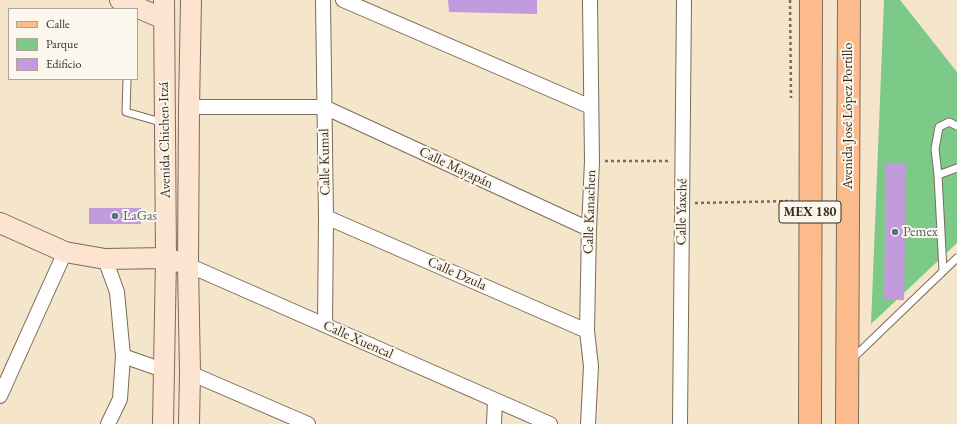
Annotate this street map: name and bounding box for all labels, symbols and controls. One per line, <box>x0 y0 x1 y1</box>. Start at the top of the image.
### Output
legend <box>8 8 138 80</box>
text: Calle <box>46 16 70 32</box>
text: Parque <box>46 36 78 52</box>
street label: Avenida José López Portillo <box>840 43 856 189</box>
text: Edificio <box>46 56 81 72</box>
street label: Avenida Chichen-Itzá <box>156 82 174 198</box>
street label: Calle Kumal <box>316 128 334 196</box>
street label: Calle Mayapán <box>416 144 496 192</box>
street label: Calle Kanachen <box>580 170 600 254</box>
street label: Calle Yaxché <box>673 178 691 246</box>
road number: MEX 180 <box>779 201 841 223</box>
place label: LaGas <box>123 208 157 224</box>
marker: LaGas <box>110 211 120 221</box>
place label: Pemex <box>903 224 938 240</box>
marker: Pemex <box>890 227 900 237</box>
street label: Calle Dzula <box>425 254 489 294</box>
street label: Calle Xuencal <box>320 317 396 363</box>

